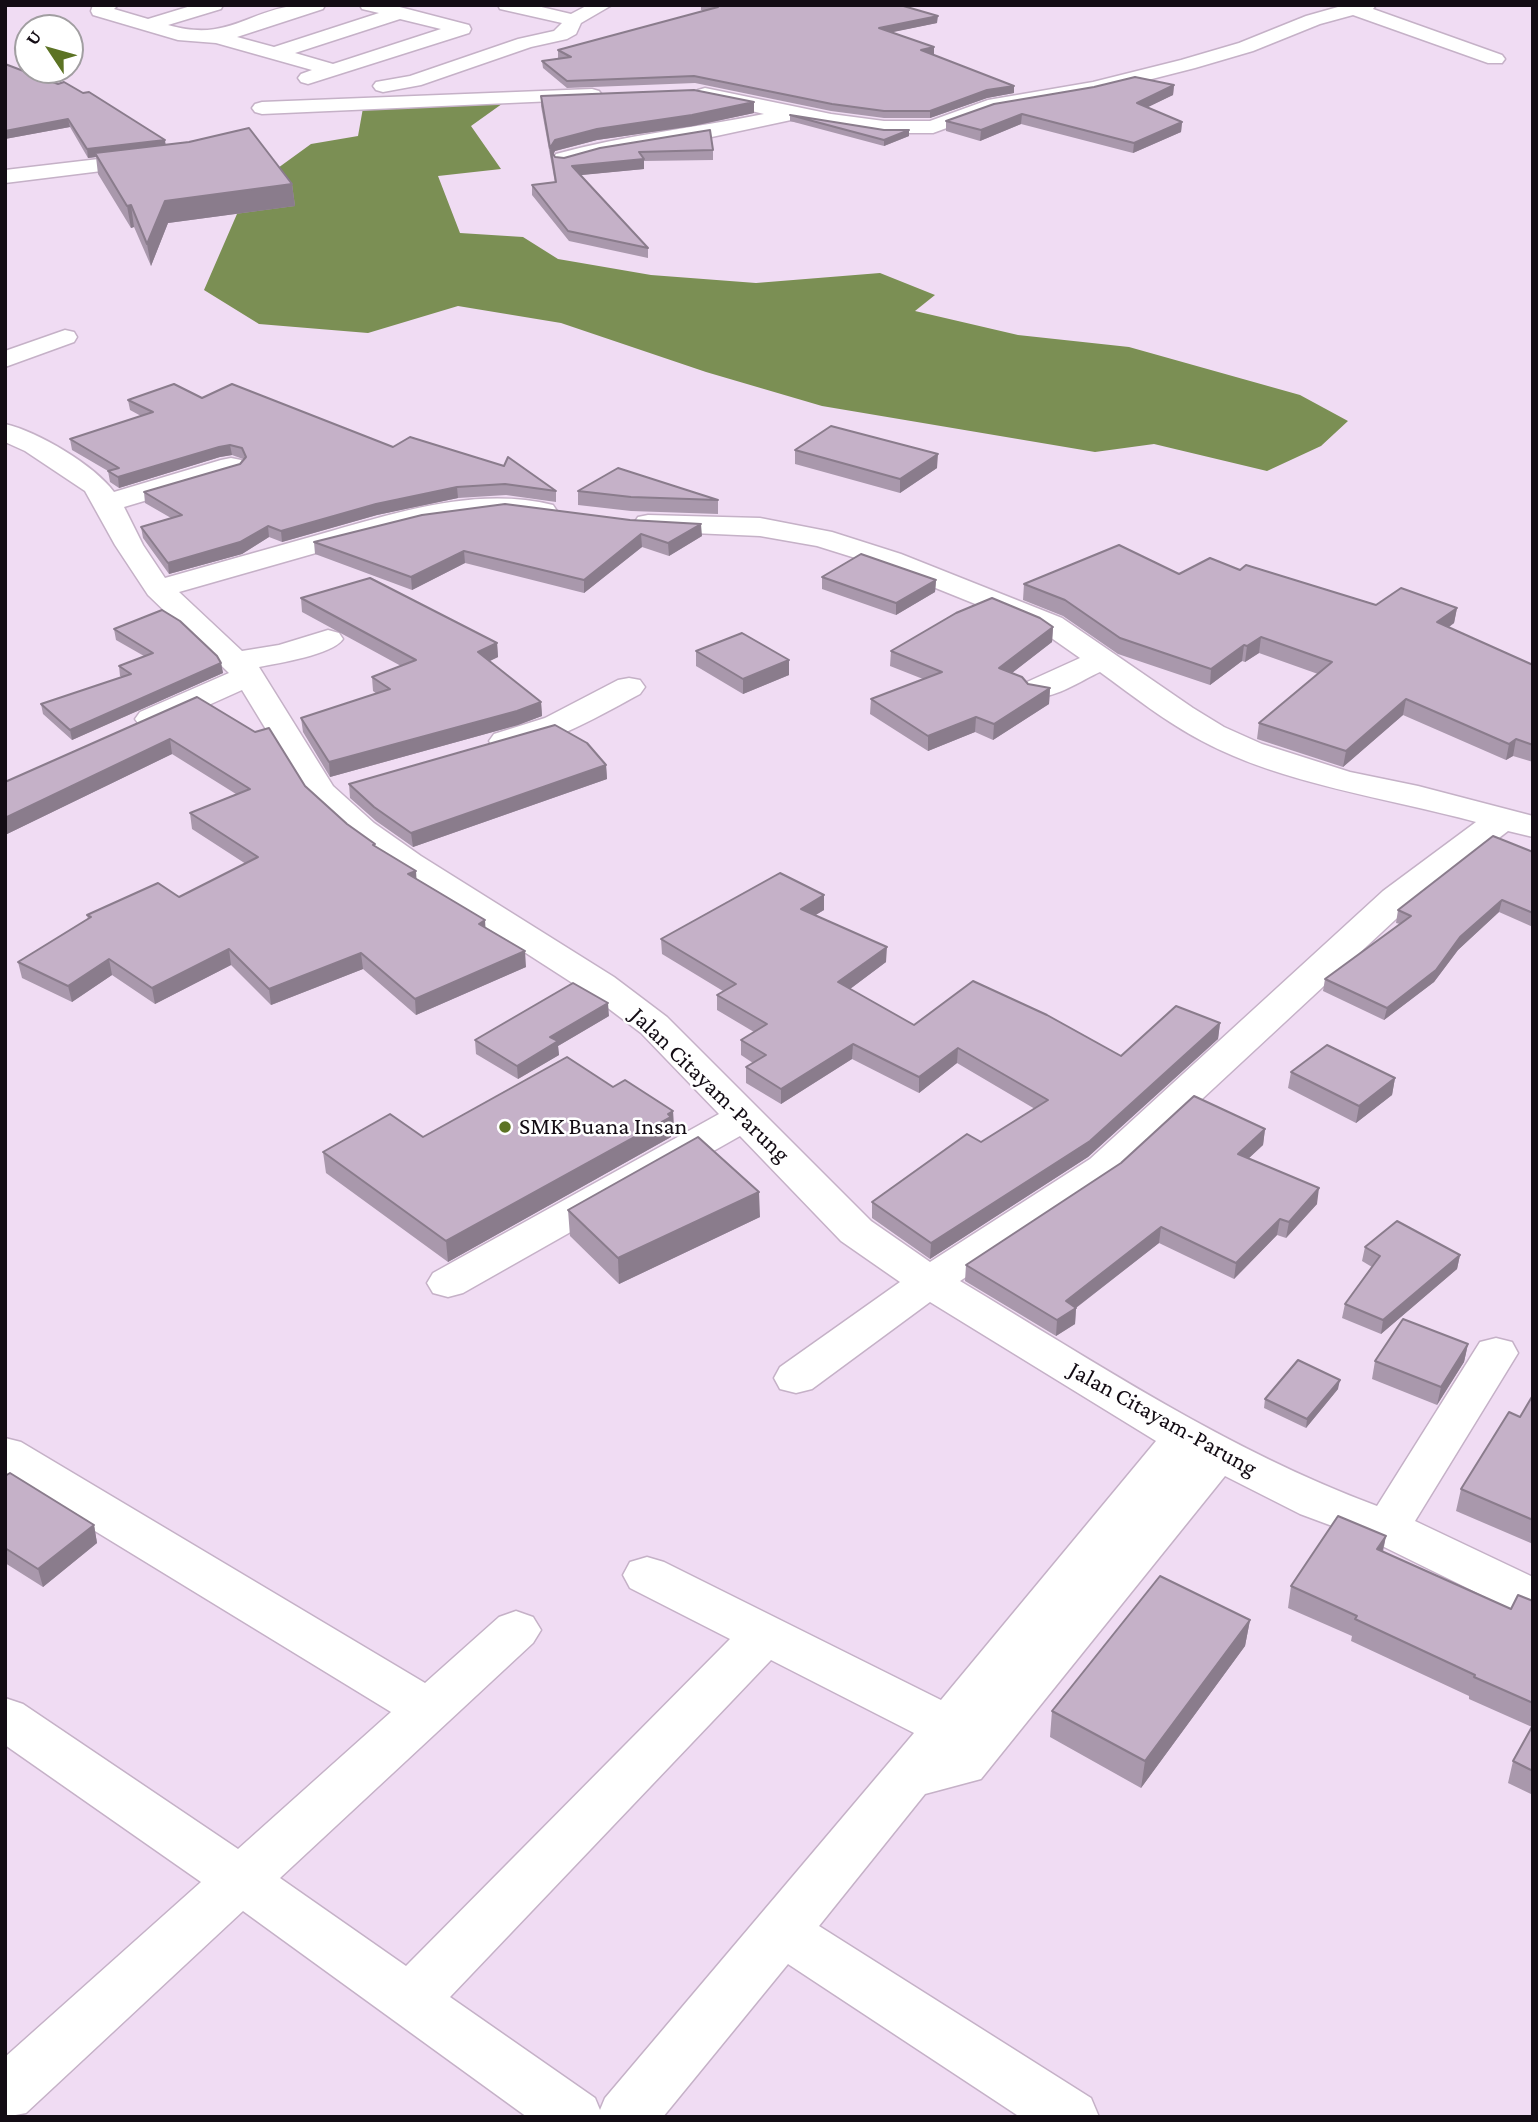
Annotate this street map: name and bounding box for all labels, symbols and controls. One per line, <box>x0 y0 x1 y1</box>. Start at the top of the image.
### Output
north arrow <box>14 14 84 84</box>
text: U <box>21 26 46 49</box>
street label: Jalan Citayam-Parung <box>624 1001 796 1169</box>
place label: SMK Buana Insan <box>519 1113 687 1141</box>
marker: SMK Buana Insan <box>497 1119 513 1135</box>
street label: Jalan Citayam-Parung <box>1064 1355 1262 1483</box>

